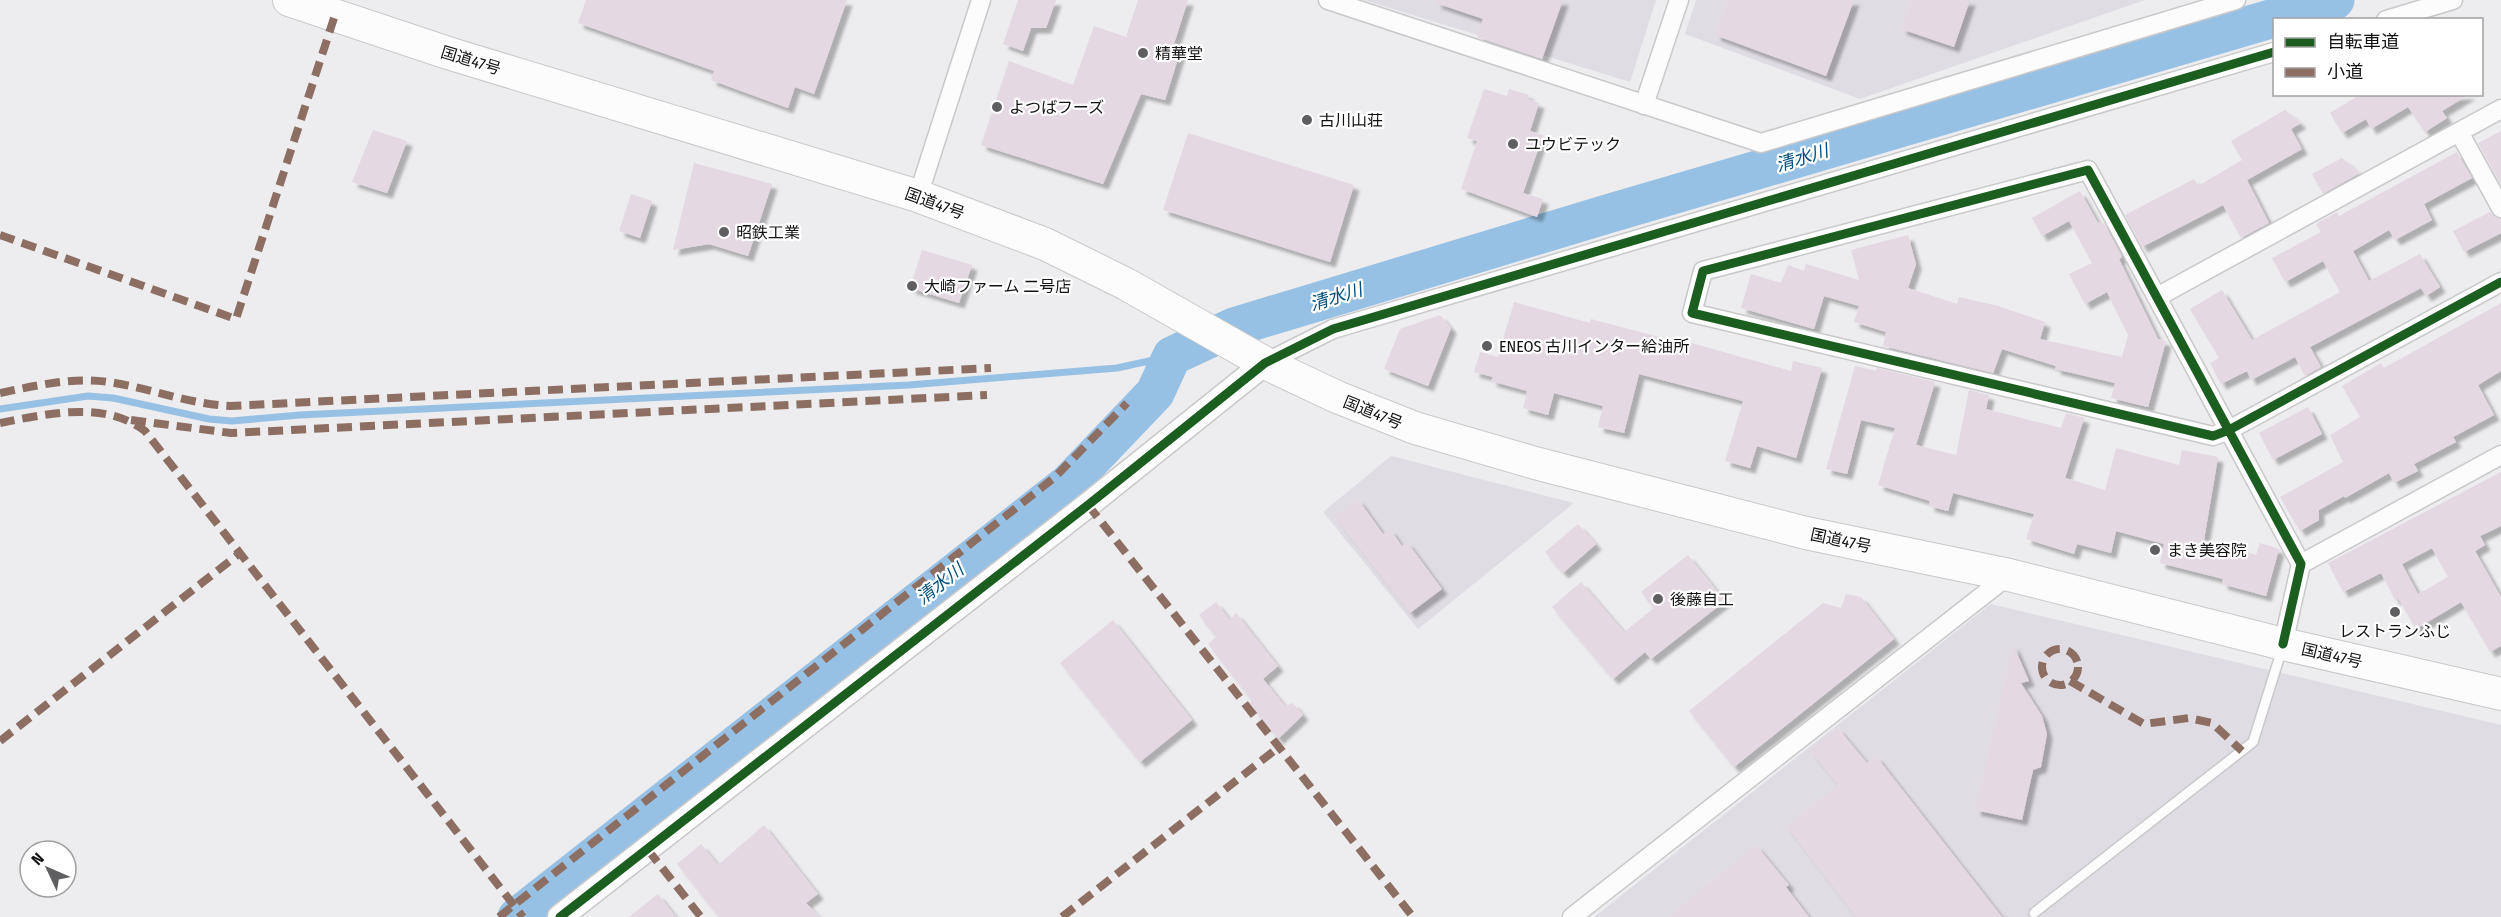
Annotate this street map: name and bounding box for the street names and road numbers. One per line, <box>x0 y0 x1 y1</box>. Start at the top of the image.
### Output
street label: 国道47号 <box>438 42 503 79</box>
street label: 国道47号 <box>902 184 967 223</box>
street label: 国道47号 <box>1341 392 1405 433</box>
street label: 国道47号 <box>1809 525 1873 556</box>
street label: 国道47号 <box>2300 639 2364 672</box>

